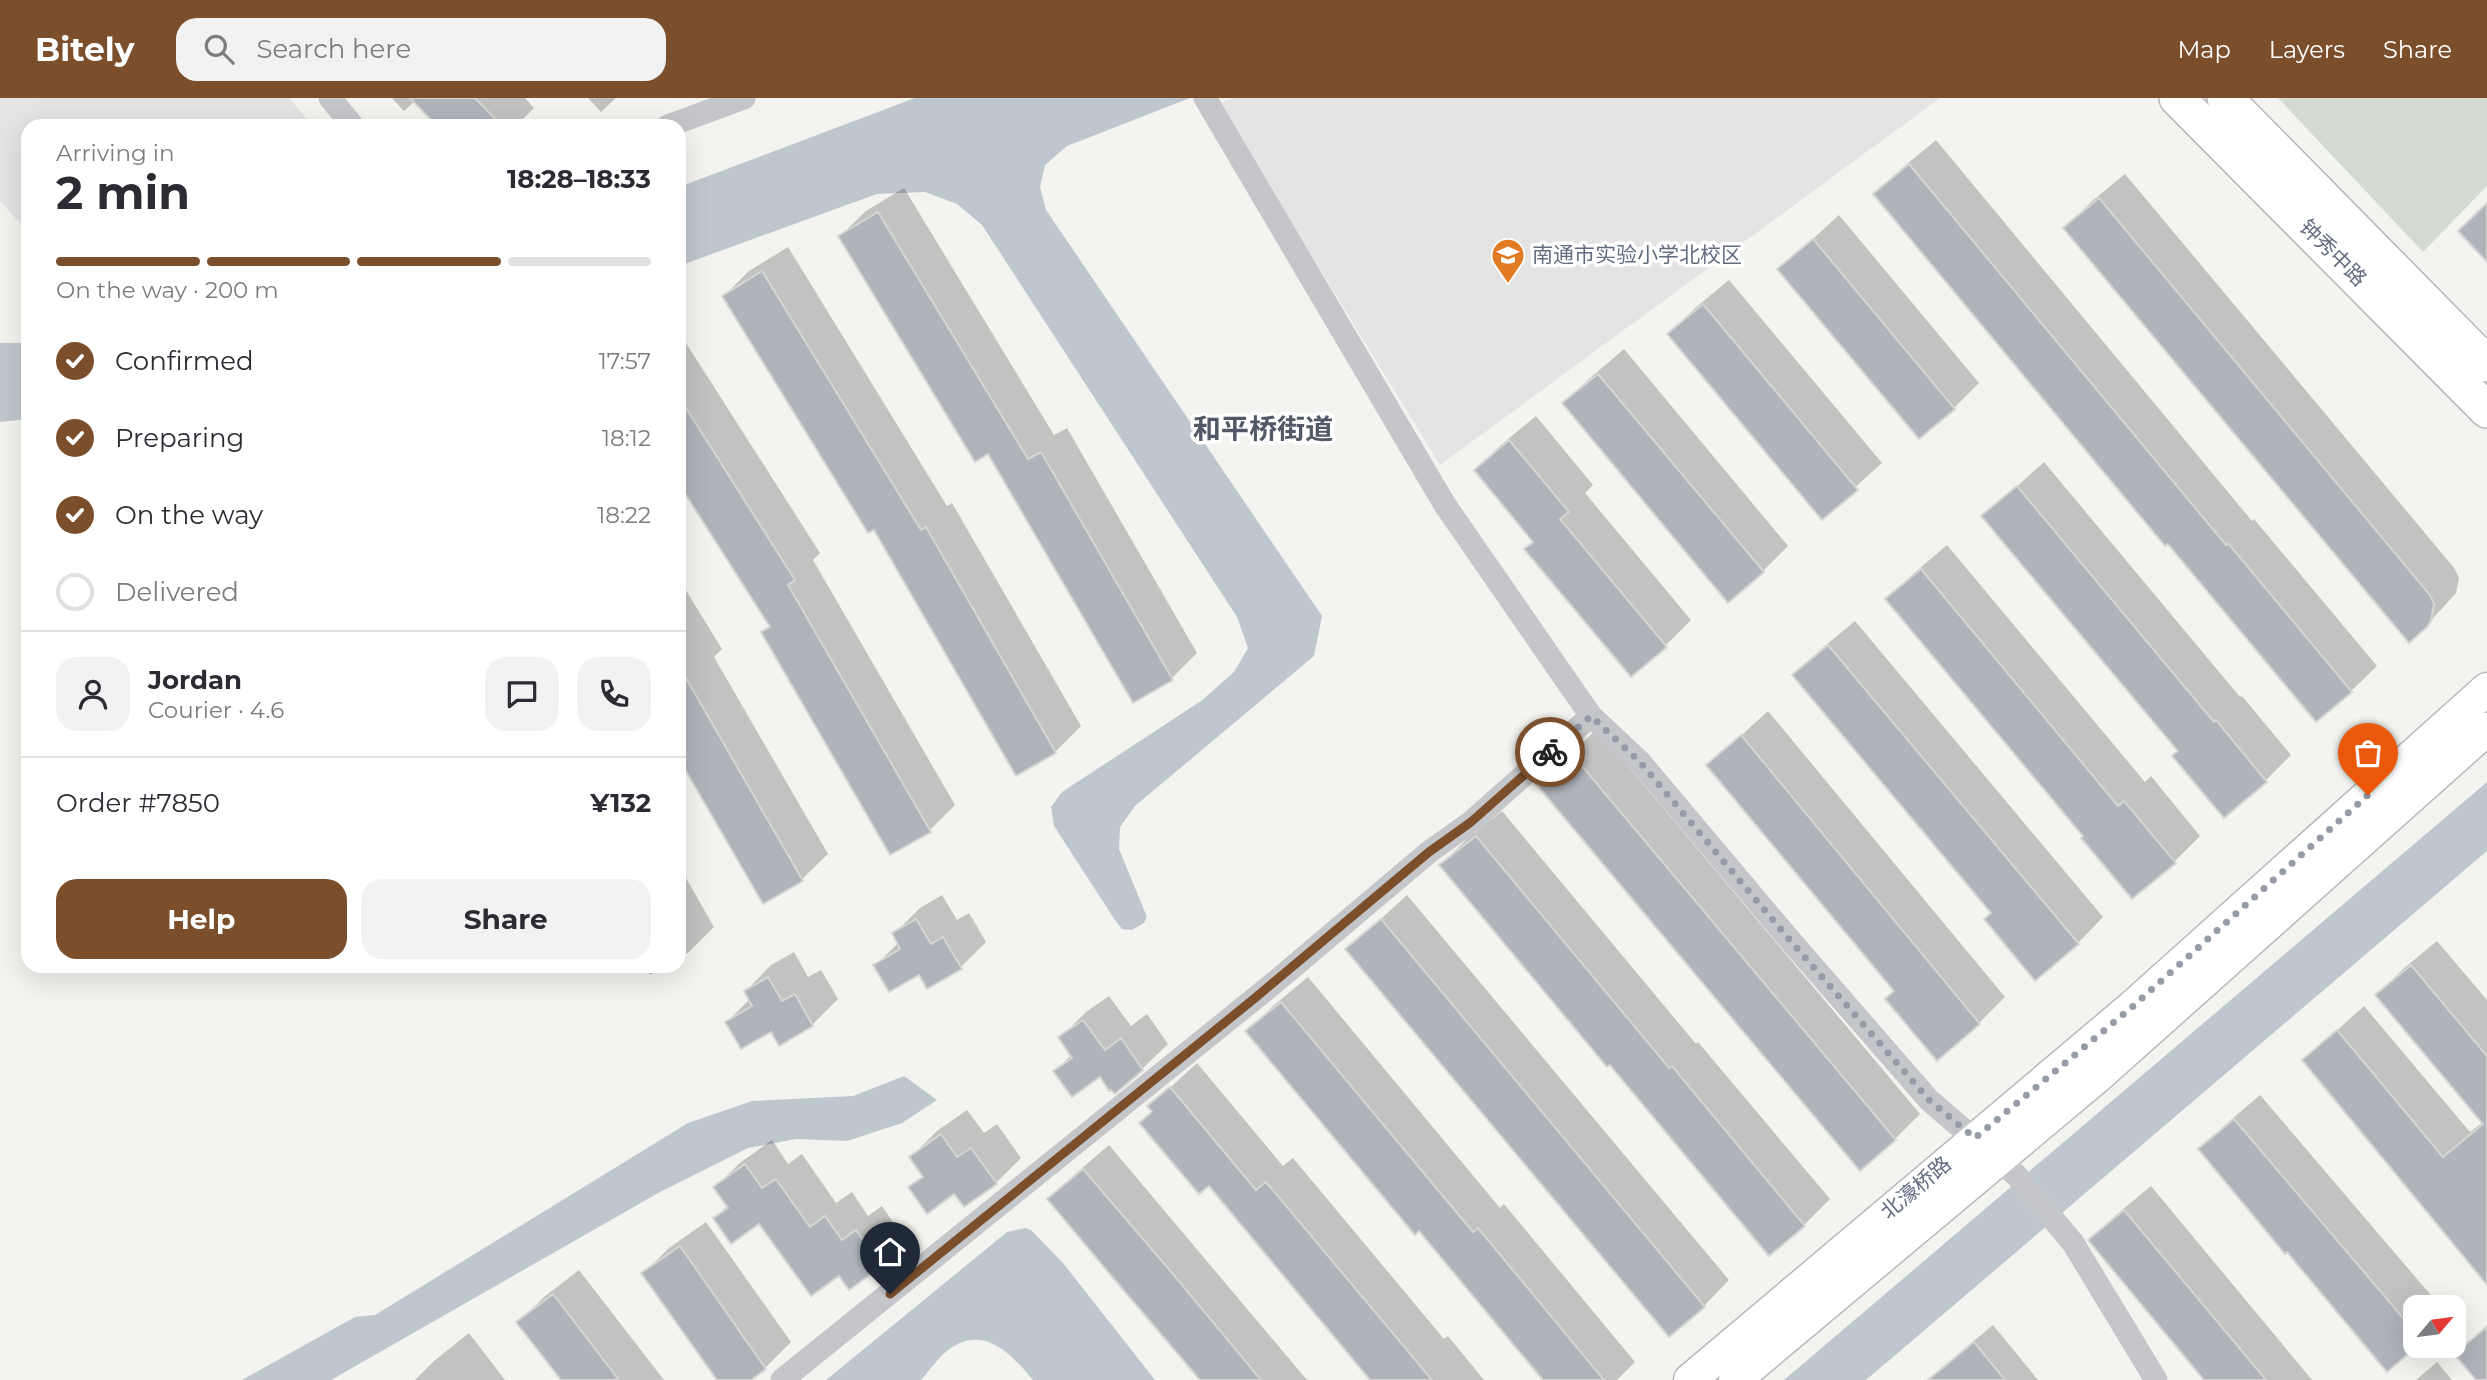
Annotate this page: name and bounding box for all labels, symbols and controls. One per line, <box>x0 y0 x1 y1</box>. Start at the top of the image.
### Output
search box <box>176 18 666 81</box>
text: Bitely <box>35 29 134 69</box>
icon: search <box>200 30 238 68</box>
text: Search here <box>256 33 411 65</box>
text: Map <box>2177 35 2231 64</box>
text: Layers <box>2269 35 2345 64</box>
text: Share <box>2383 35 2452 64</box>
text: Arriving in <box>56 139 175 167</box>
text: 18:28–18:33 <box>507 163 651 195</box>
text: 2 min <box>56 164 190 221</box>
street label: 钟秀中路 <box>2295 214 2372 291</box>
school or university icon: 南通市实验小学北校区 <box>1489 236 1527 285</box>
place label: 南通市实验小学北校区 <box>1532 242 1742 267</box>
text: On the way · 200 m <box>56 276 279 304</box>
icon: check <box>56 342 94 380</box>
text: Confirmed <box>115 345 254 377</box>
text: 17:57 <box>598 347 651 375</box>
district label: 和平桥街道 <box>1193 412 1333 446</box>
icon: check <box>56 419 94 457</box>
text: Preparing <box>115 422 244 454</box>
text: 18:12 <box>602 424 651 452</box>
icon: check <box>56 496 94 534</box>
text: On the way <box>115 499 263 531</box>
text: 18:22 <box>597 501 651 529</box>
text: Delivered <box>115 576 239 608</box>
button: person <box>56 657 130 731</box>
button: chat <box>485 657 559 731</box>
button: phone <box>577 657 651 731</box>
text: Jordan <box>148 664 242 696</box>
text: Courier · 4.6 <box>148 696 284 724</box>
courier <box>1515 717 1585 787</box>
pin <box>2338 723 2398 795</box>
icon: bike <box>1531 733 1569 771</box>
icon: bag <box>2349 734 2387 772</box>
text: Order #7850 <box>56 787 220 819</box>
text: ¥132 <box>590 787 651 819</box>
button: Help <box>56 879 347 959</box>
button: Share <box>361 879 651 959</box>
street label: 北濠桥路 <box>1875 1151 1956 1224</box>
pin <box>860 1222 920 1294</box>
icon: home <box>871 1233 909 1271</box>
north arrow <box>2403 1295 2466 1358</box>
map controls <box>2403 1295 2466 1358</box>

